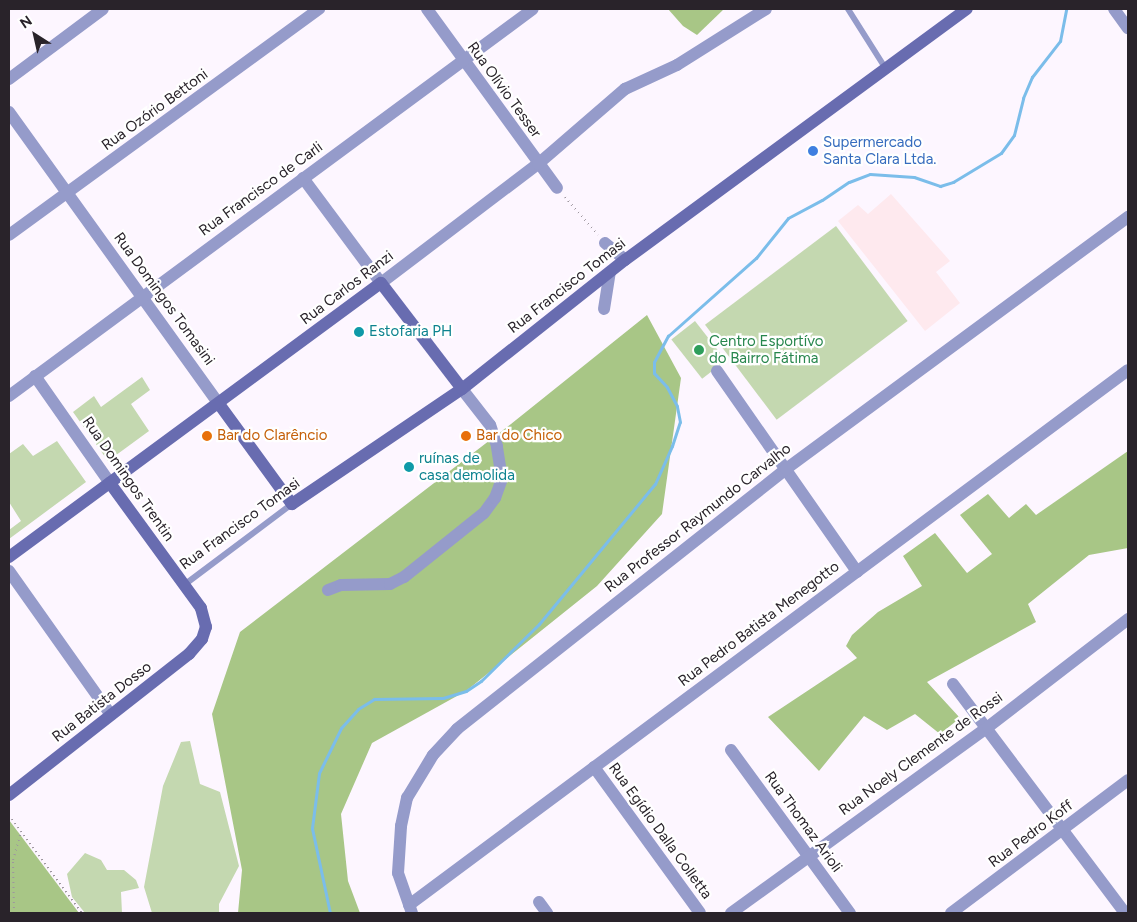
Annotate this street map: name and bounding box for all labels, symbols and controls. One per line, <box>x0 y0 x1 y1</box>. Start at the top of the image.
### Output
north arrow <box>10 10 60 60</box>
text: N <box>17 12 35 32</box>
street label: Rua Olívio Tesser <box>463 39 545 141</box>
street label: Rua Ozório Bettoni <box>98 65 212 155</box>
place label: Supermercado Santa Clara Ltda. <box>823 133 936 168</box>
street label: Rua Francisco de Carli <box>196 138 326 240</box>
marker: Supermercado Santa Clara Ltda. <box>807 145 819 157</box>
street label: Rua Domingos Tomasini <box>110 229 218 369</box>
street label: Rua Francisco Tomasi <box>505 235 629 337</box>
street label: Rua Carlos Ranzi <box>297 247 397 329</box>
place label: Estofaria PH <box>369 323 452 341</box>
marker: Estofaria PH <box>353 326 365 338</box>
place label: Centro Esportívo do Bairro Fátima <box>709 332 823 367</box>
marker: Centro Esportívo do Bairro Fátima <box>693 344 705 356</box>
street label: Rua Domingos Trentin <box>78 413 178 545</box>
place label: Bar do Clarêncio <box>217 427 327 445</box>
place label: Bar do Chico <box>476 427 562 445</box>
marker: Bar do Clarêncio <box>201 430 213 442</box>
marker: Bar do Chico <box>460 430 472 442</box>
street label: Rua Professor Raymundo Carvalho <box>601 440 795 596</box>
place label: ruínas de casa demolida <box>419 449 515 484</box>
marker: ruínas de casa demolida <box>403 461 415 473</box>
street label: Rua Francisco Tomasi <box>176 474 304 574</box>
street label: Rua Pedro Batista Menegotto <box>675 558 843 690</box>
street label: Rua Batista Dosso <box>49 658 155 746</box>
street label: Rua Noely Clemente de Rossi <box>836 689 1006 819</box>
street label: Rua Egídio Dalla Colletta <box>604 759 716 903</box>
street label: Rua Thomaz Arioli <box>760 768 846 876</box>
street label: Rua Pedro Koff <box>985 796 1077 872</box>

